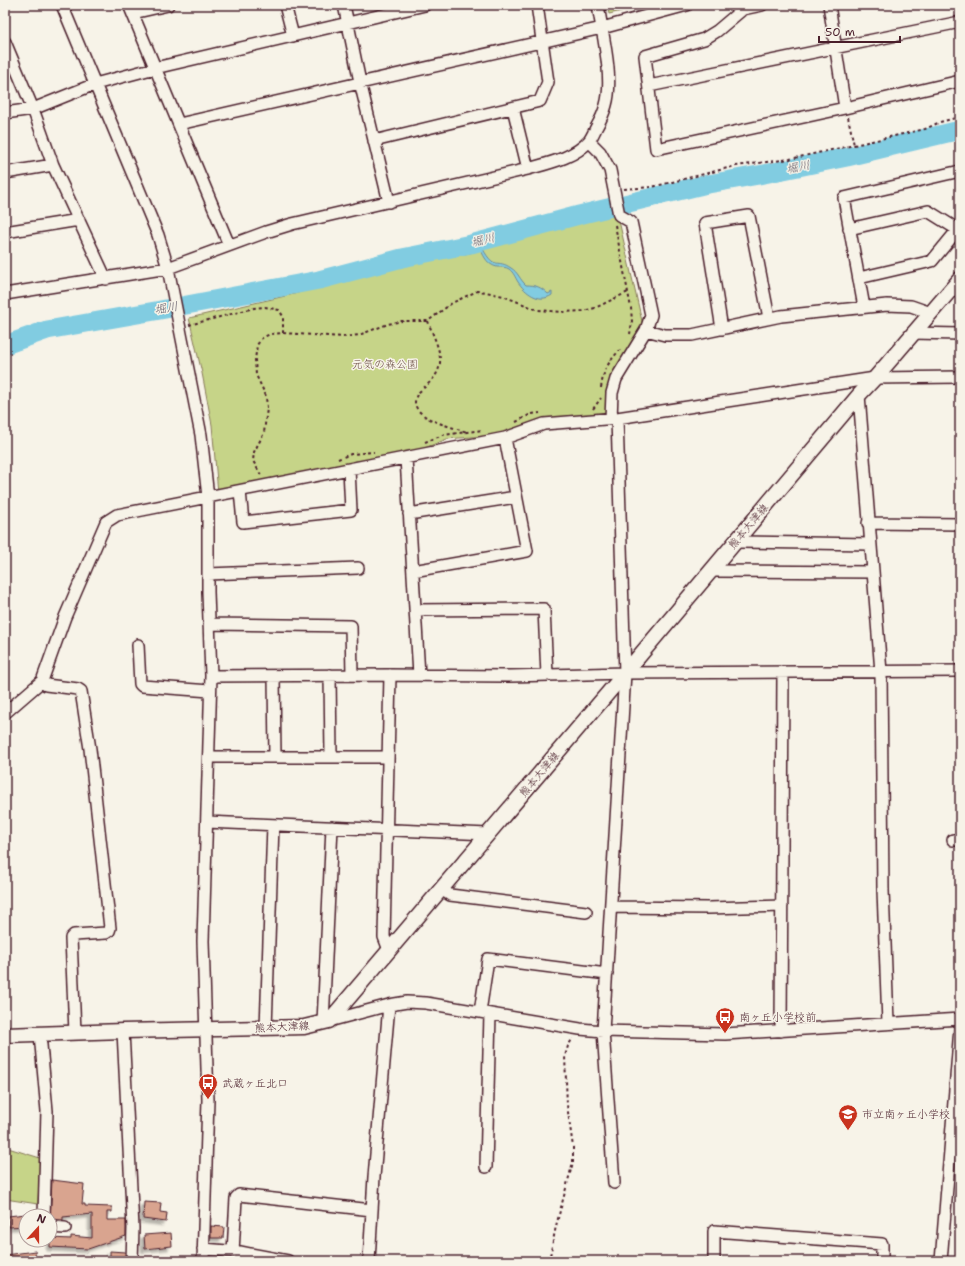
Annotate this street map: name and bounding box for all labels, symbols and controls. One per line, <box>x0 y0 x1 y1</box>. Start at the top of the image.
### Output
scale bar <box>819 18 900 44</box>
text: 50 m <box>825 24 855 40</box>
water label: 堀川 <box>785 157 811 177</box>
water label: 堀川 <box>469 229 497 251</box>
water label: 堀川 <box>153 298 179 318</box>
park label: 元気の森公園 <box>352 357 418 372</box>
street label: 熊本大津線 <box>725 500 771 552</box>
street label: 熊本大津線 <box>516 748 562 800</box>
bus stop icon: 南ヶ丘小学校前 <box>714 1006 736 1034</box>
place label: 南ヶ丘小学校前 <box>739 1010 816 1025</box>
street label: 熊本大津線 <box>254 1018 310 1036</box>
bus stop icon: 武蔵ヶ丘北口 <box>197 1072 219 1100</box>
place label: 武蔵ヶ丘北口 <box>222 1076 288 1091</box>
school or university icon: 市立南ヶ丘小学校 <box>837 1103 859 1131</box>
place label: 市立南ヶ丘小学校 <box>862 1107 950 1122</box>
north arrow <box>18 1208 58 1248</box>
text: N <box>35 1211 48 1228</box>

